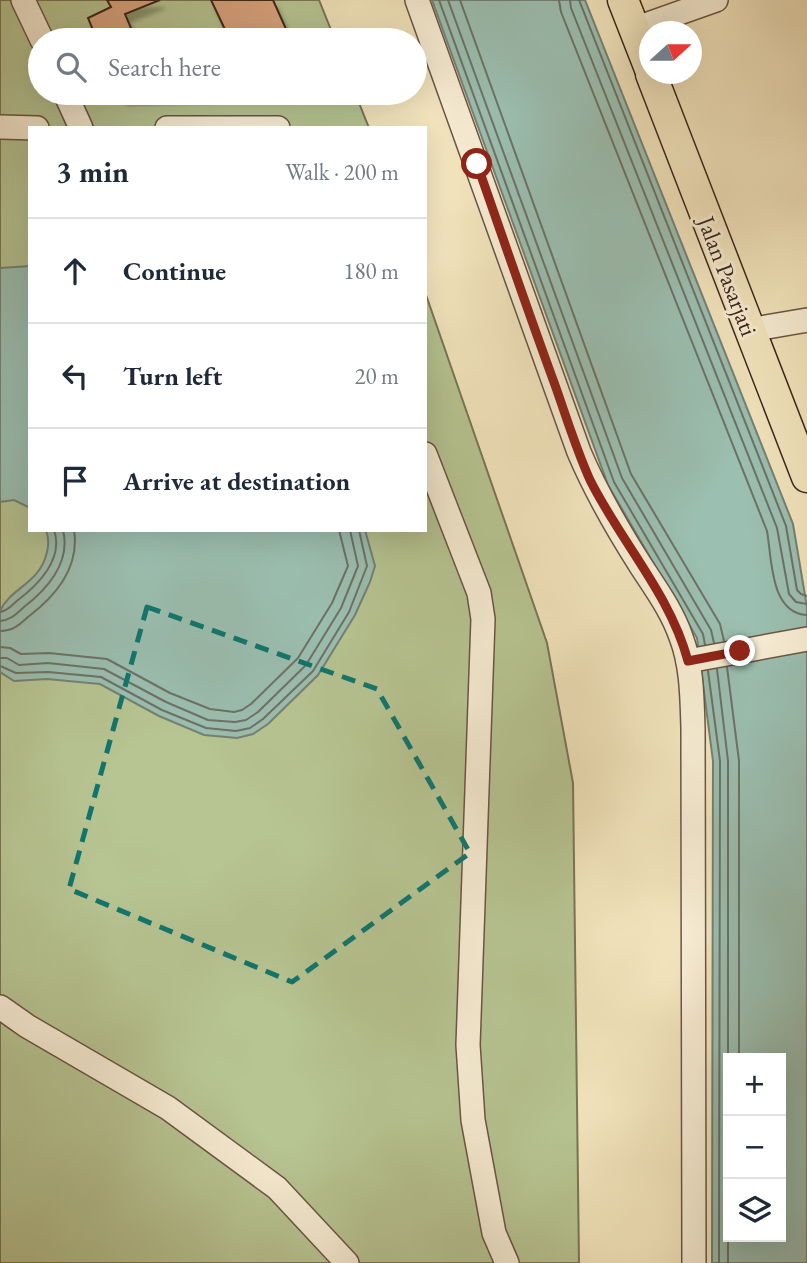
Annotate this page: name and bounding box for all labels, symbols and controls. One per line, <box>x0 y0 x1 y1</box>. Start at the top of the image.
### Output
north arrow <box>639 21 702 84</box>
search box <box>28 28 427 105</box>
icon: search <box>52 48 90 86</box>
text: Search here <box>108 50 221 84</box>
route start <box>461 148 492 179</box>
text: 3 min <box>56 152 129 191</box>
text: Walk · 200 m <box>285 157 399 187</box>
street label: Jalan Pasarjati <box>690 210 765 340</box>
icon: ahead <box>56 252 94 290</box>
text: Continue <box>123 254 226 288</box>
text: 180 m <box>343 256 399 286</box>
icon: left <box>56 357 94 395</box>
text: Turn left <box>123 359 222 393</box>
text: 20 m <box>354 361 399 391</box>
icon: arrive <box>56 462 94 500</box>
text: Arrive at destination <box>123 464 350 498</box>
route end <box>724 635 755 666</box>
map controls <box>723 1053 786 1242</box>
button: + <box>723 1053 786 1116</box>
button: − <box>723 1116 786 1179</box>
button: layers <box>723 1179 786 1242</box>

